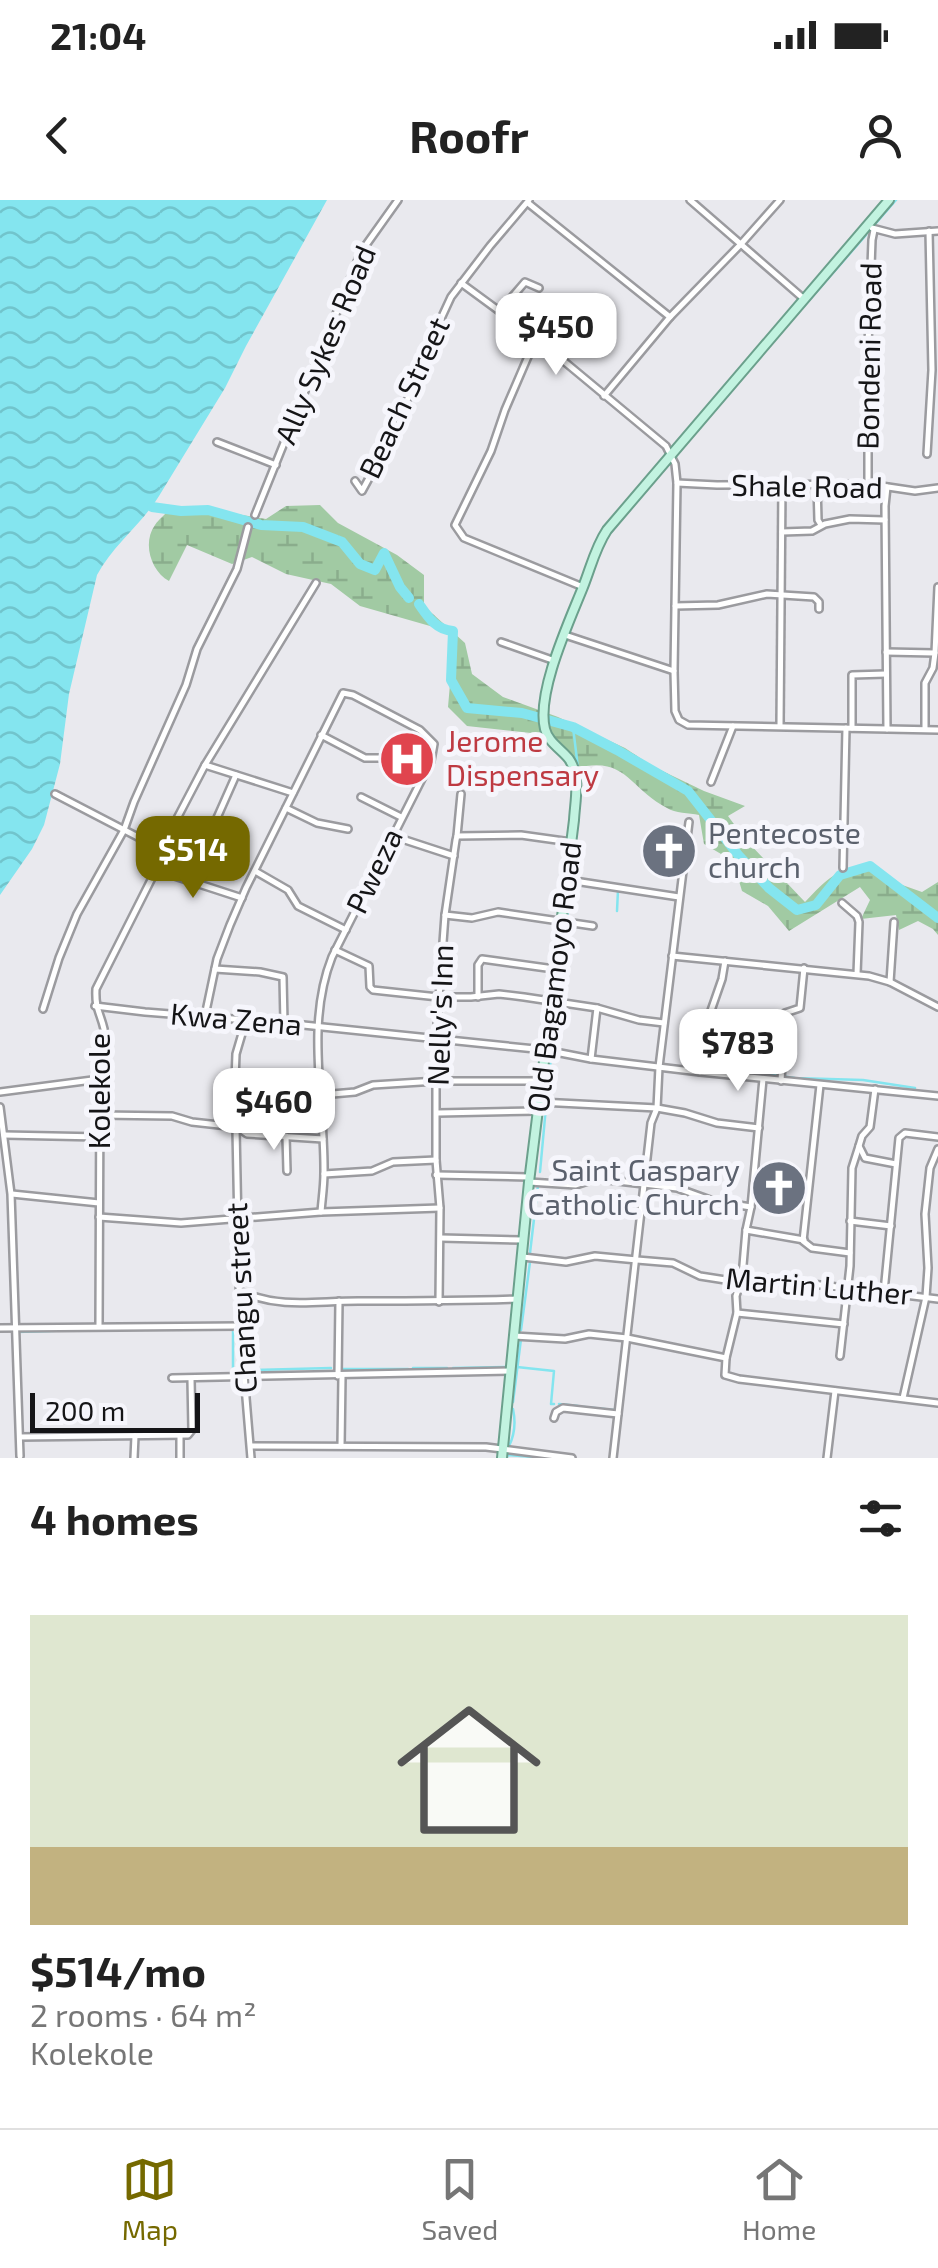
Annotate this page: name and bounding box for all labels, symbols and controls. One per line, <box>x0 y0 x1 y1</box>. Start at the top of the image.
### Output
text: 21:04 <box>50 12 146 58</box>
icon: back <box>30 108 85 163</box>
text: Roofr <box>409 108 529 162</box>
icon: person <box>853 108 908 163</box>
street label: Ally Sykes Road <box>266 240 382 449</box>
street label: Bondeni Road <box>848 262 888 450</box>
pin: $450 <box>497 293 615 378</box>
text: $450 <box>518 306 594 344</box>
street label: Beach Street <box>350 311 456 483</box>
street label: Shale Road <box>731 466 883 504</box>
place label: Jerome Dispensary <box>446 722 599 792</box>
hospital icon: Jerome Dispensary <box>377 729 437 789</box>
place label: Pentecoste church <box>708 814 861 884</box>
pin: $514 <box>134 816 252 901</box>
church icon: Pentecoste church <box>639 821 699 881</box>
street label: Pweza <box>337 822 409 919</box>
text: $514 <box>158 829 228 867</box>
street label: Old Bagamoyo Road <box>519 839 587 1114</box>
street label: Nelly's Inn <box>419 944 459 1086</box>
street label: Kwa Zena <box>169 994 303 1042</box>
pin: $783 <box>679 1009 797 1094</box>
text: $783 <box>701 1022 775 1060</box>
street label: Kolekole <box>80 1033 116 1149</box>
pin: $460 <box>215 1068 333 1153</box>
text: $460 <box>235 1081 313 1119</box>
place label: Saint Gaspary Catholic Church <box>527 1151 740 1221</box>
church icon: Saint Gaspary Catholic Church <box>749 1158 809 1218</box>
street label: Changu street <box>217 1202 263 1394</box>
street label: Martin Luther <box>724 1259 914 1311</box>
scale bar <box>30 1388 200 1432</box>
text: 200 m <box>45 1393 125 1427</box>
icon: filters <box>853 1491 908 1546</box>
text: 4 homes <box>30 1493 199 1543</box>
icon: home <box>379 1680 559 1860</box>
text: $514/mo <box>30 1945 206 1995</box>
text: 2 rooms · 64 m² <box>30 1995 256 2033</box>
text: Kolekole <box>30 2033 154 2071</box>
tab: Map <box>122 2152 178 2246</box>
tab: Saved <box>422 2152 498 2246</box>
tab: Home <box>742 2152 816 2246</box>

